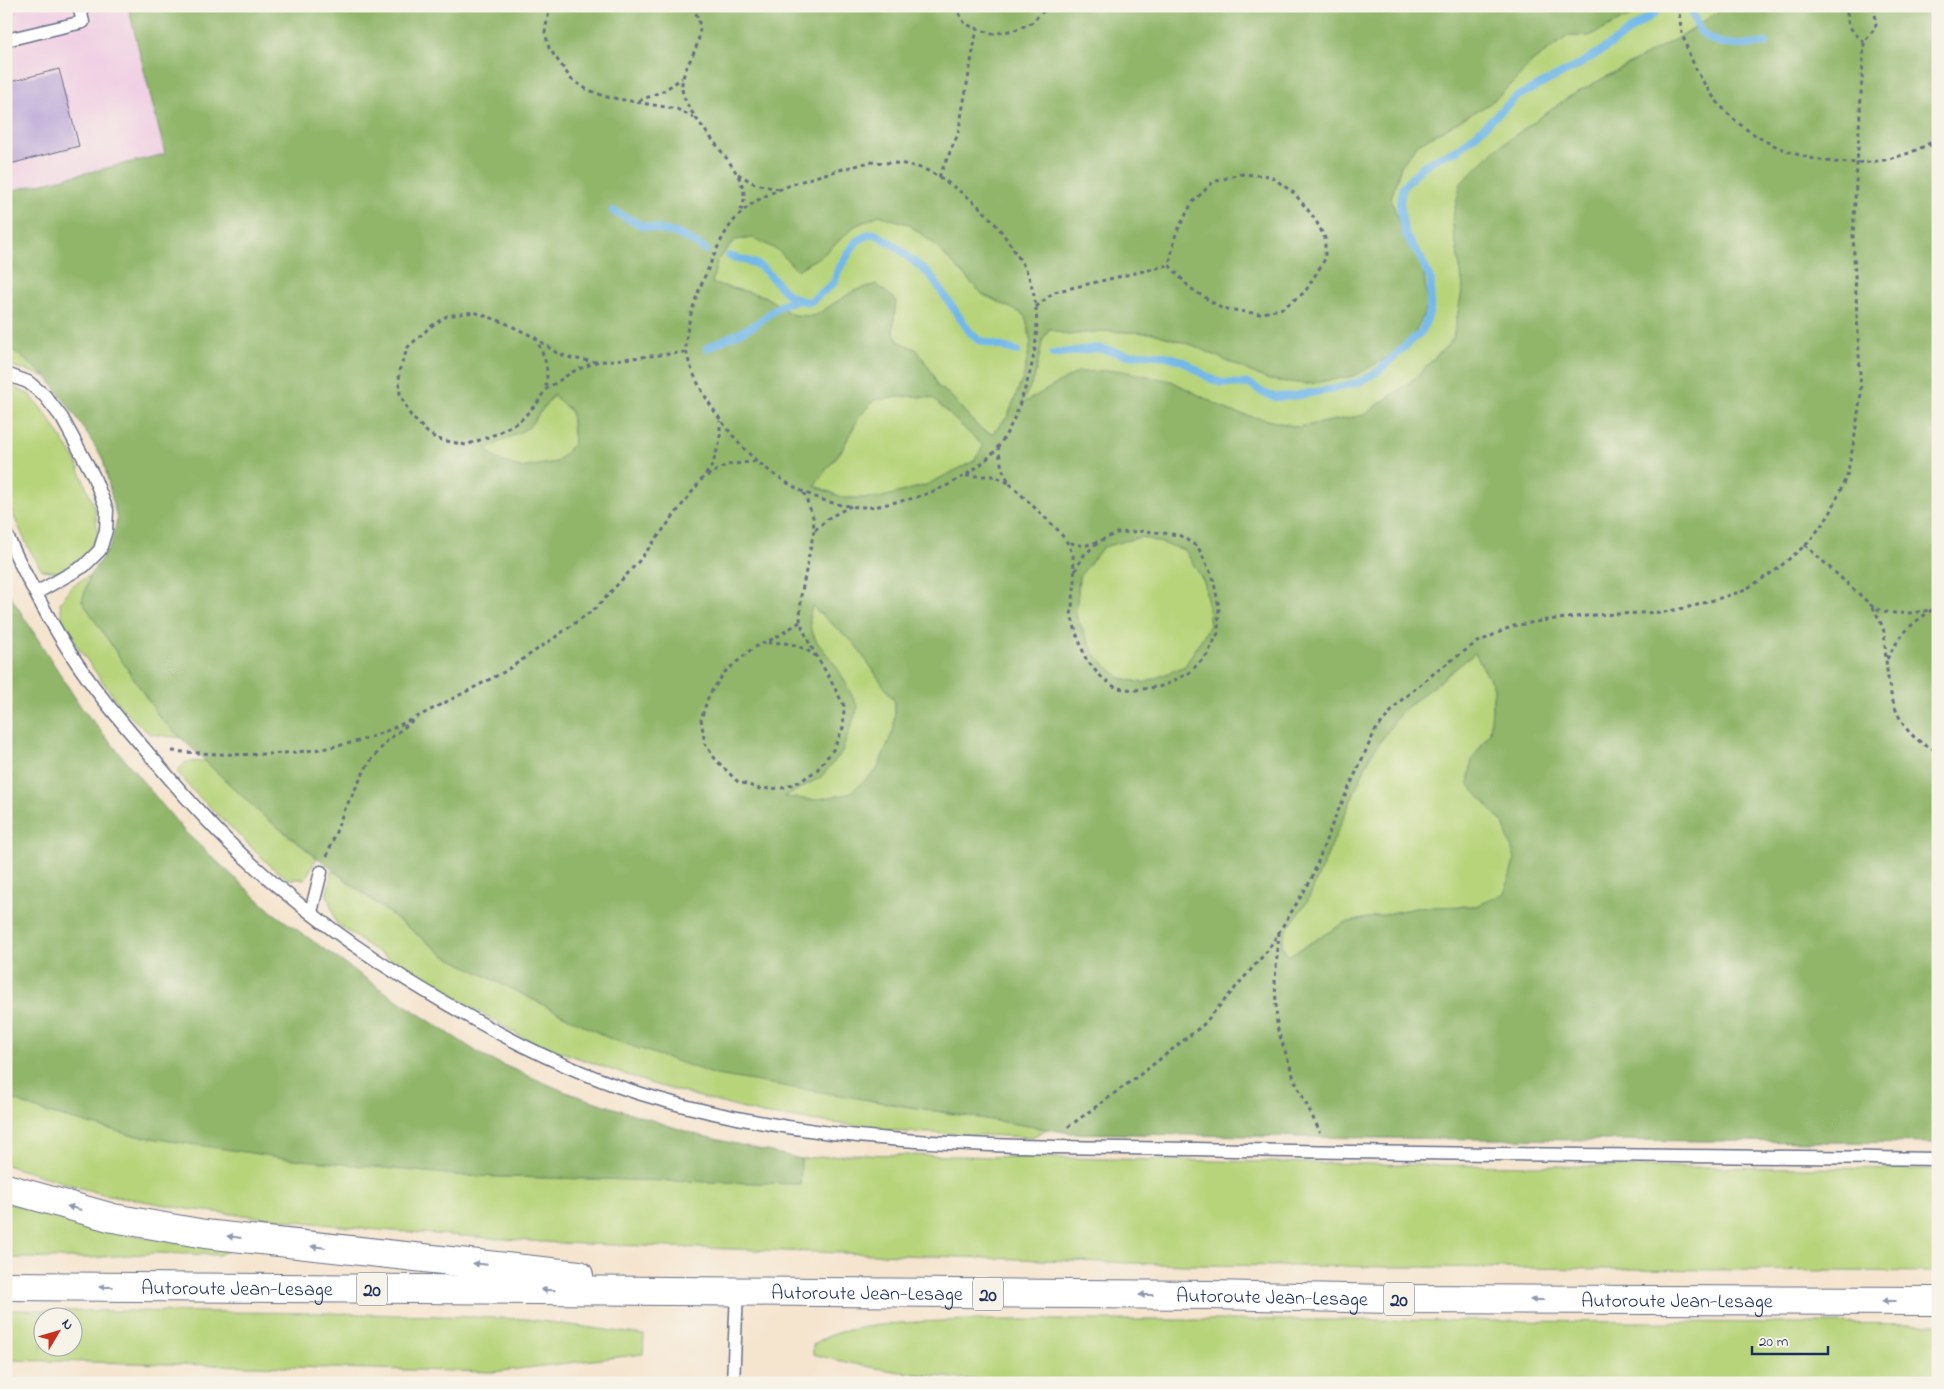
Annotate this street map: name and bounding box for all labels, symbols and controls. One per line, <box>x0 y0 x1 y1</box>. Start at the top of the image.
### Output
one-way arrow <box>66 1204 82 1212</box>
one-way arrow <box>225 1233 241 1241</box>
one-way arrow <box>310 1243 326 1251</box>
one-way arrow <box>472 1260 488 1268</box>
road number: 20 <box>357 1272 387 1306</box>
street label: Autoroute Jean-Lesage <box>141 1275 333 1306</box>
road number: 20 <box>973 1278 1003 1310</box>
street label: Autoroute Jean-Lesage <box>771 1280 963 1311</box>
road number: 20 <box>1384 1282 1414 1316</box>
one-way arrow <box>98 1283 114 1291</box>
street label: Autoroute Jean-Lesage <box>1176 1283 1368 1316</box>
one-way arrow <box>540 1286 556 1294</box>
street label: Autoroute Jean-Lesage <box>1581 1288 1773 1318</box>
one-way arrow <box>1138 1291 1154 1299</box>
one-way arrow <box>1529 1296 1545 1304</box>
one-way arrow <box>1881 1297 1897 1305</box>
north arrow <box>32 1306 82 1356</box>
text: N <box>56 1315 78 1335</box>
scale bar <box>1752 1324 1828 1356</box>
text: 20 m <box>1759 1331 1789 1353</box>

